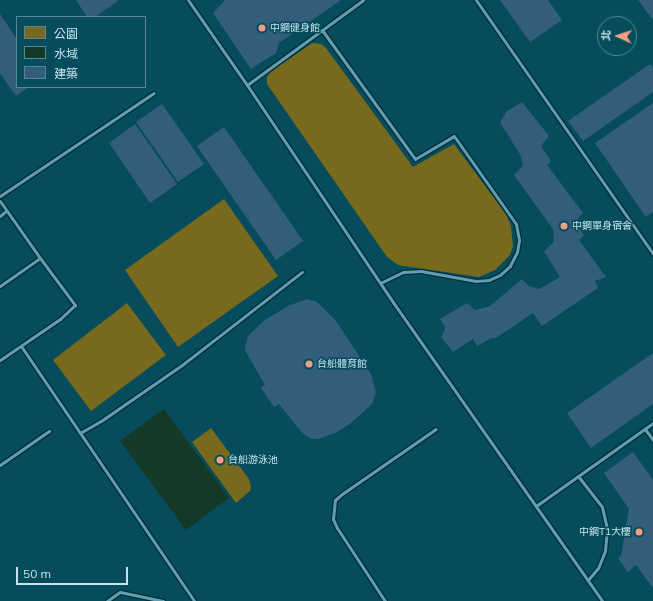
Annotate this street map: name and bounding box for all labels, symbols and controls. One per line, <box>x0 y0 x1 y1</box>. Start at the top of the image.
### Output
legend <box>16 16 146 88</box>
north arrow <box>597 16 637 56</box>
place label: 中鋼健身館 <box>270 22 320 34</box>
marker: 中鋼健身館 <box>257 23 267 33</box>
text: 公園 <box>54 26 78 41</box>
text: 北 <box>599 30 613 41</box>
text: 水域 <box>54 46 78 61</box>
text: 建築 <box>54 66 78 81</box>
place label: 中鋼單身宿舍 <box>572 220 632 232</box>
marker: 中鋼單身宿舍 <box>559 221 569 231</box>
place label: 台船體育館 <box>317 358 367 370</box>
marker: 台船體育館 <box>304 359 314 369</box>
place label: 台船游泳池 <box>228 454 278 466</box>
marker: 台船游泳池 <box>215 455 225 465</box>
place label: 中鋼T1大樓 <box>579 526 631 538</box>
marker: 中鋼T1大樓 <box>634 527 644 537</box>
scale bar <box>18 559 130 585</box>
text: 50 m <box>23 566 51 581</box>

